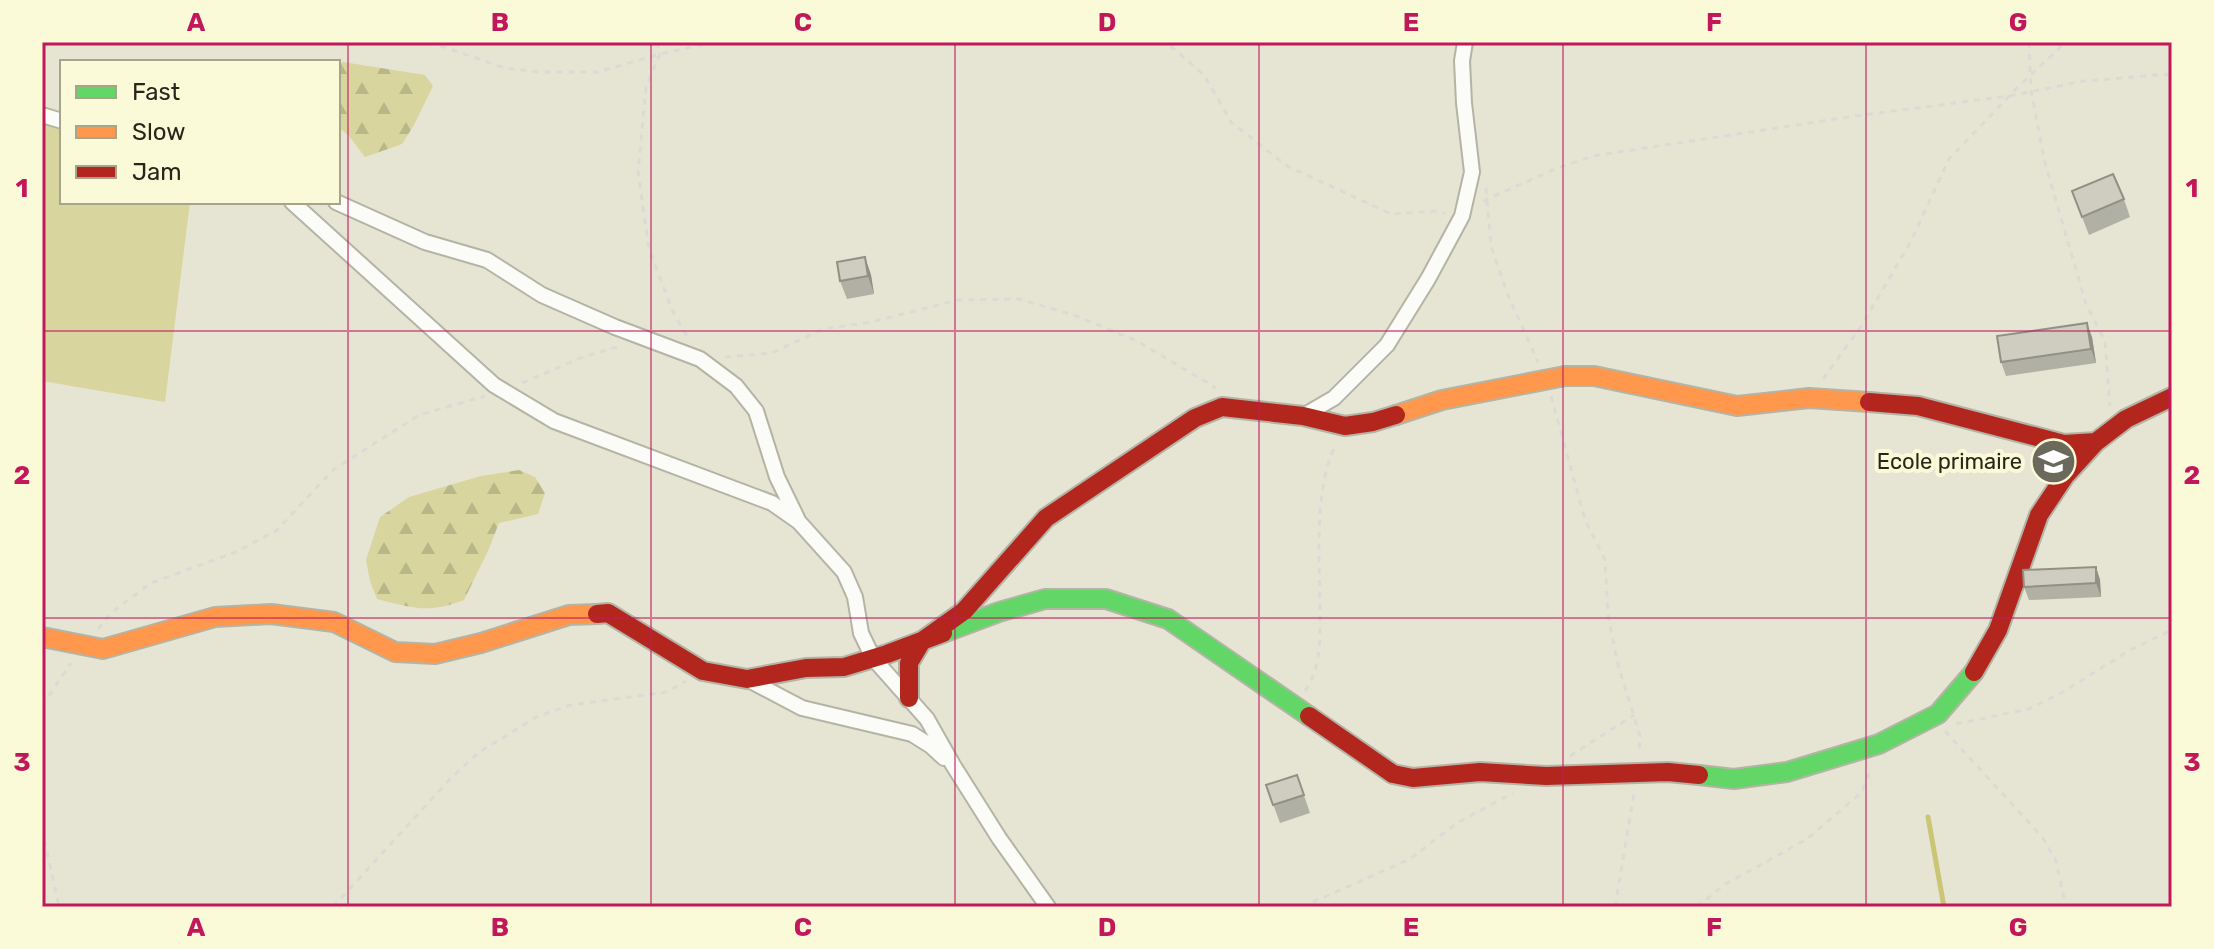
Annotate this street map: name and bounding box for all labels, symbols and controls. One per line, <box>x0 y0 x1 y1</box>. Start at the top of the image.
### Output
text: A <box>187 7 206 38</box>
text: B <box>491 7 509 38</box>
text: C <box>794 7 812 38</box>
text: D <box>1098 7 1116 38</box>
text: E <box>1403 7 1419 38</box>
text: F <box>1706 7 1722 38</box>
text: G <box>2009 7 2027 38</box>
legend <box>60 60 340 204</box>
text: Fast <box>132 78 180 106</box>
text: Slow <box>132 118 185 146</box>
text: Jam <box>132 158 182 186</box>
text: 1 <box>16 173 28 204</box>
text: 1 <box>2186 173 2198 204</box>
school or university icon: Ecole primaire <box>2029 437 2077 485</box>
place label: Ecole primaire <box>1877 448 2022 475</box>
text: 2 <box>14 460 30 491</box>
text: 2 <box>2184 460 2200 491</box>
text: 3 <box>13 747 31 778</box>
text: 3 <box>2183 747 2201 778</box>
text: A <box>187 912 206 943</box>
text: B <box>491 912 509 943</box>
text: C <box>794 912 812 943</box>
text: D <box>1098 912 1116 943</box>
text: E <box>1403 912 1419 943</box>
text: F <box>1706 912 1722 943</box>
text: G <box>2009 912 2027 943</box>

